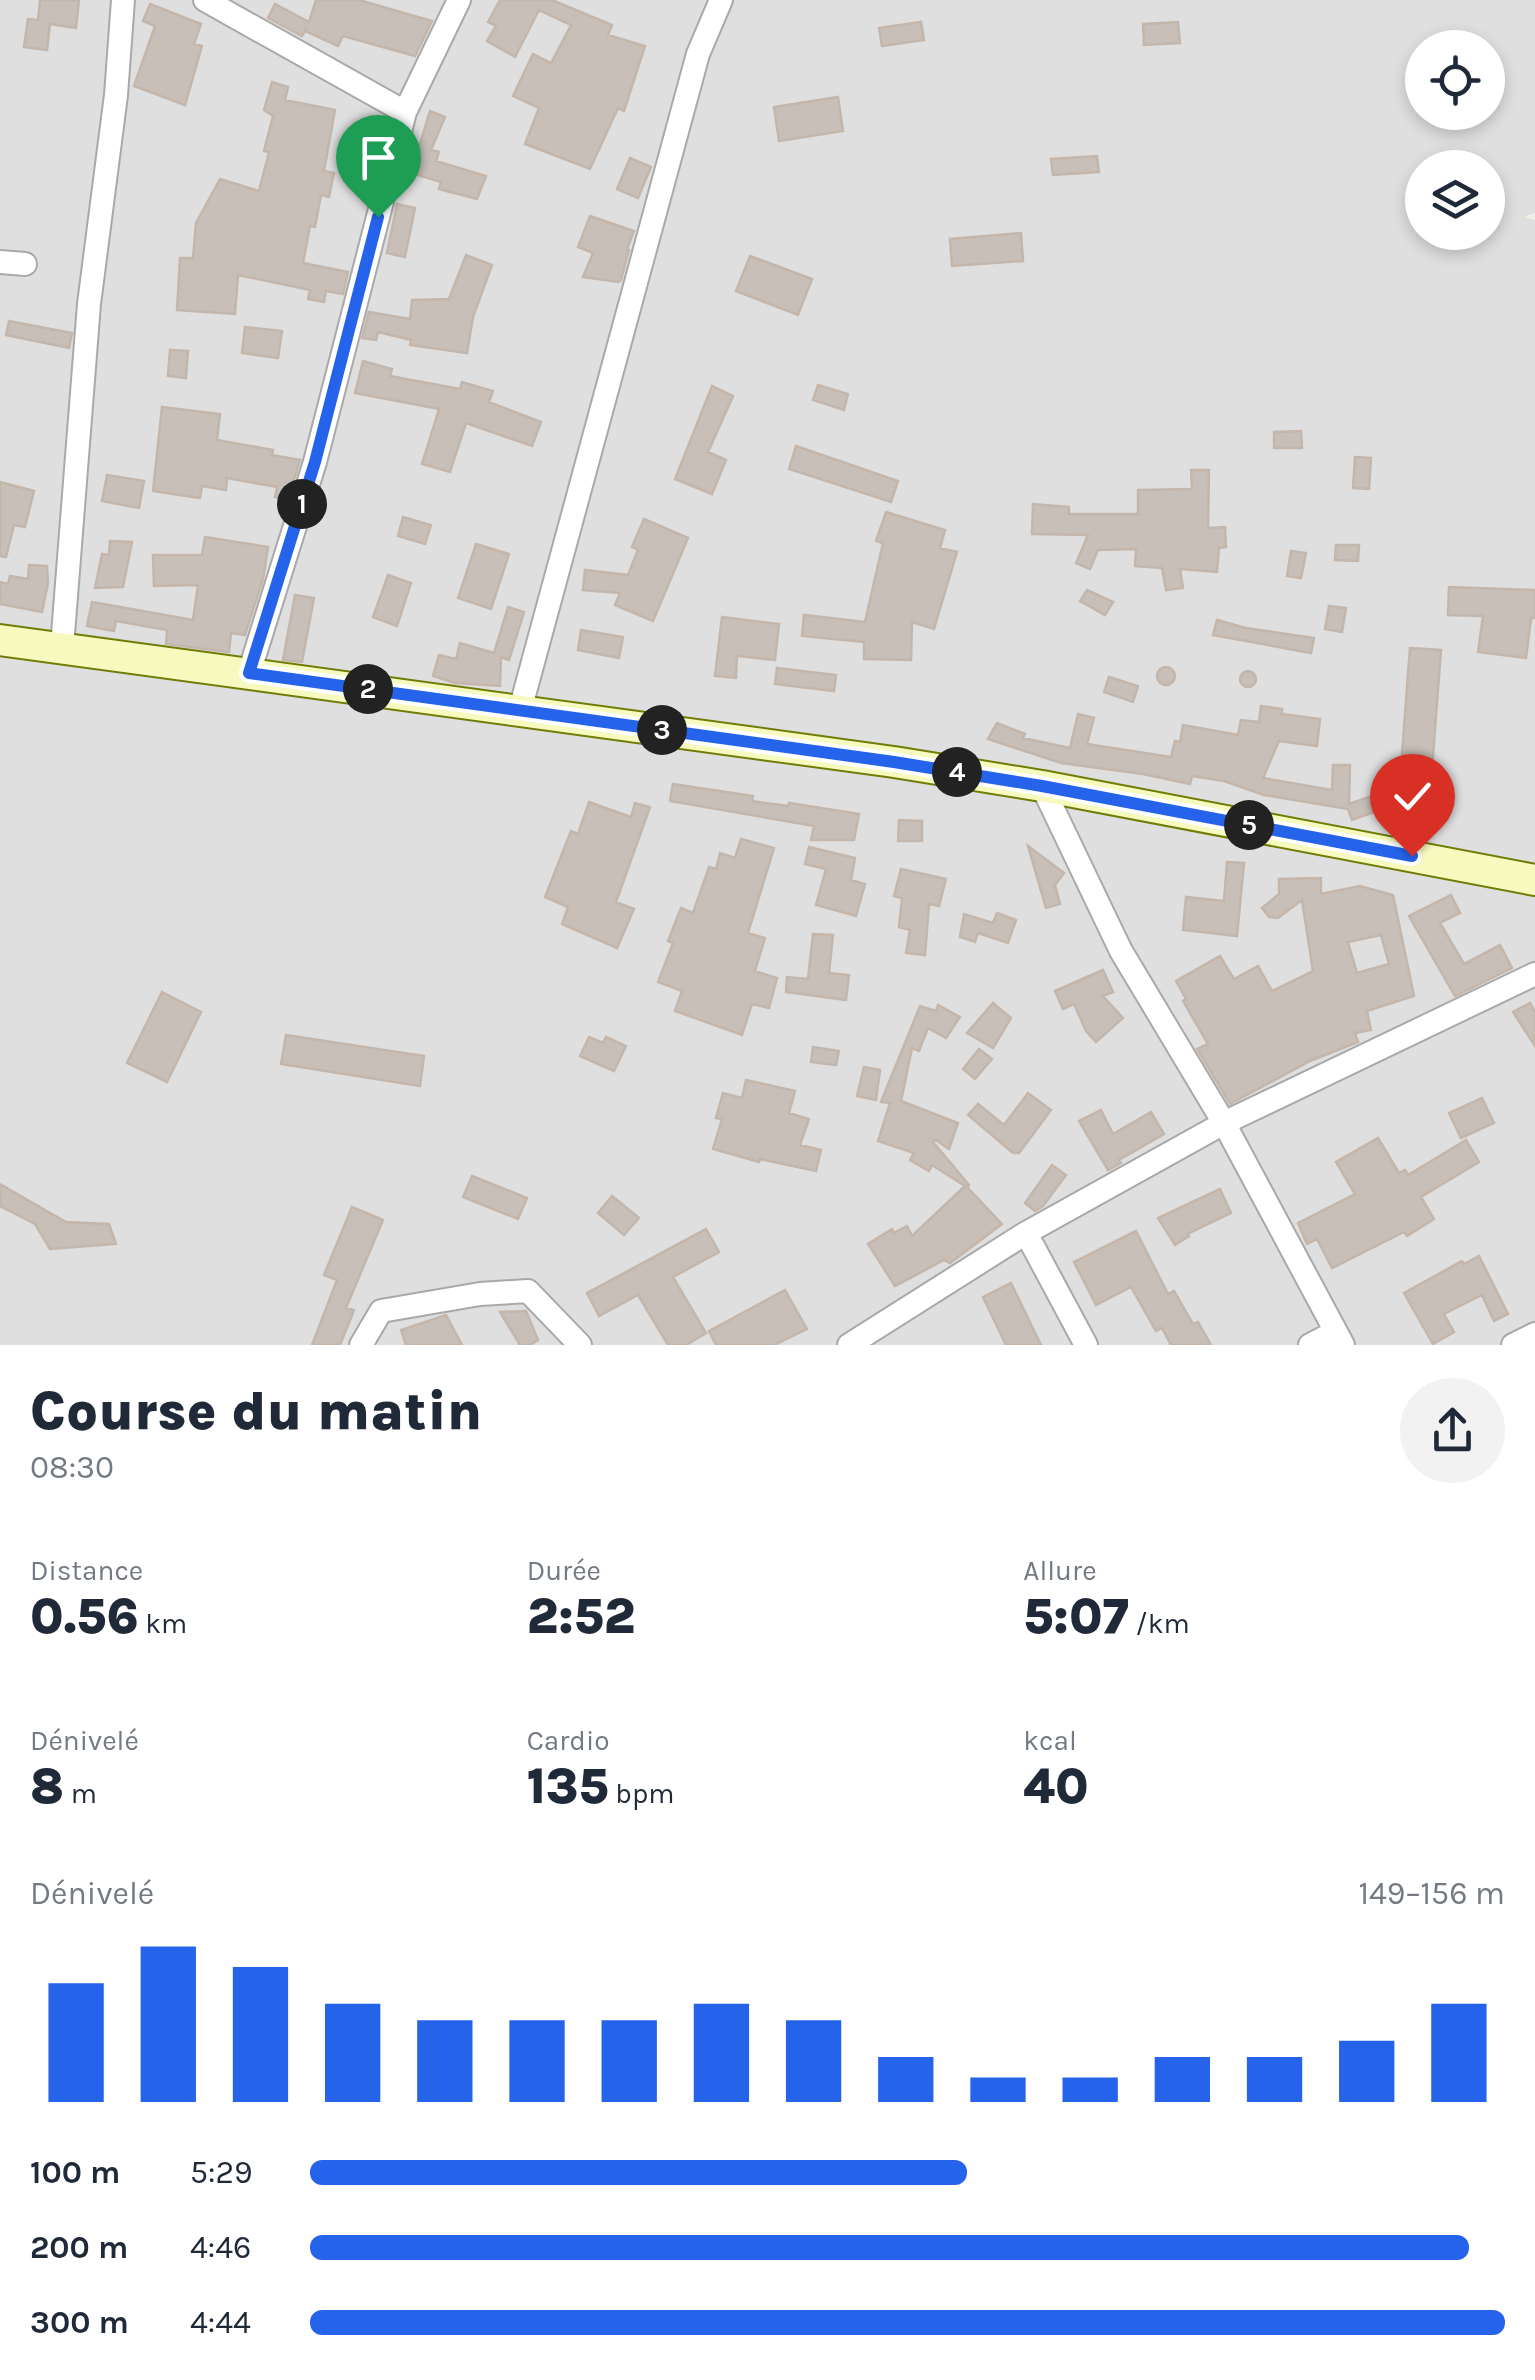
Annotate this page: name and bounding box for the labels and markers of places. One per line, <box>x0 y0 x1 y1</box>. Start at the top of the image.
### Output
pin <box>336 115 421 218</box>
pin: 1 <box>277 479 327 529</box>
pin: 2 <box>343 664 393 714</box>
pin: 3 <box>637 705 687 755</box>
pin: 4 <box>932 747 982 797</box>
pin <box>1370 754 1455 857</box>
pin: 5 <box>1224 800 1274 850</box>

